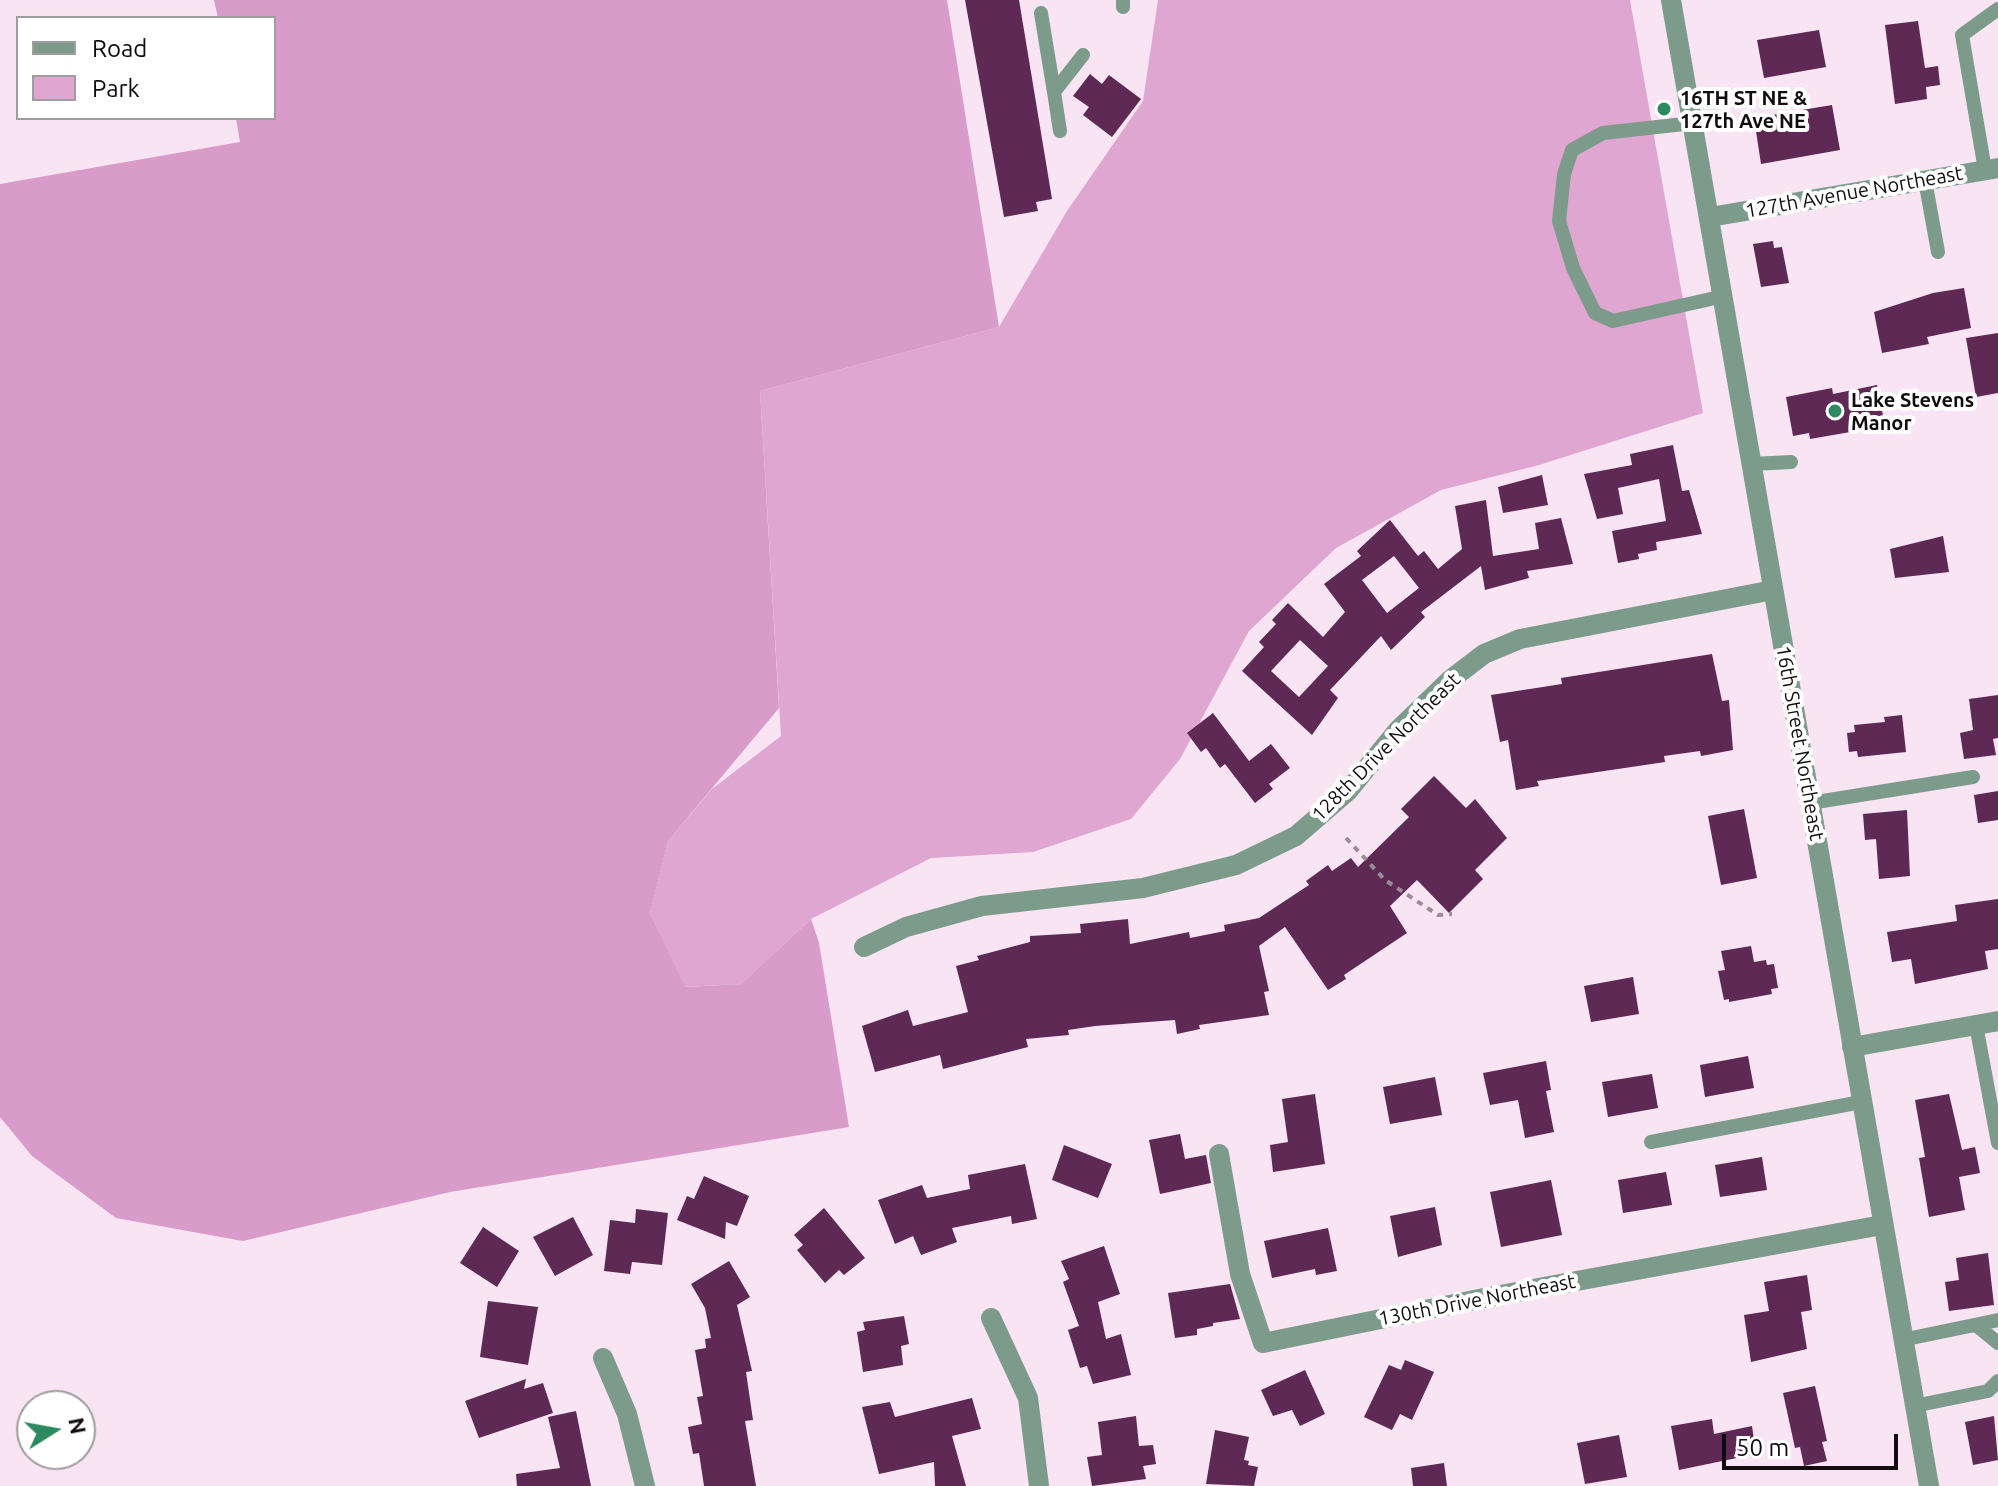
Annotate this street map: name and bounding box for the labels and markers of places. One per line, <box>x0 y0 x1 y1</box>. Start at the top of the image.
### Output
place label: 16TH ST NE & 127th Ave NE <box>1680 86 1807 133</box>
marker: 16TH ST NE & 127th Ave NE <box>1655 100 1673 118</box>
place label: Lake Stevens Manor <box>1851 388 1974 435</box>
marker: Lake Stevens Manor <box>1826 402 1844 420</box>

